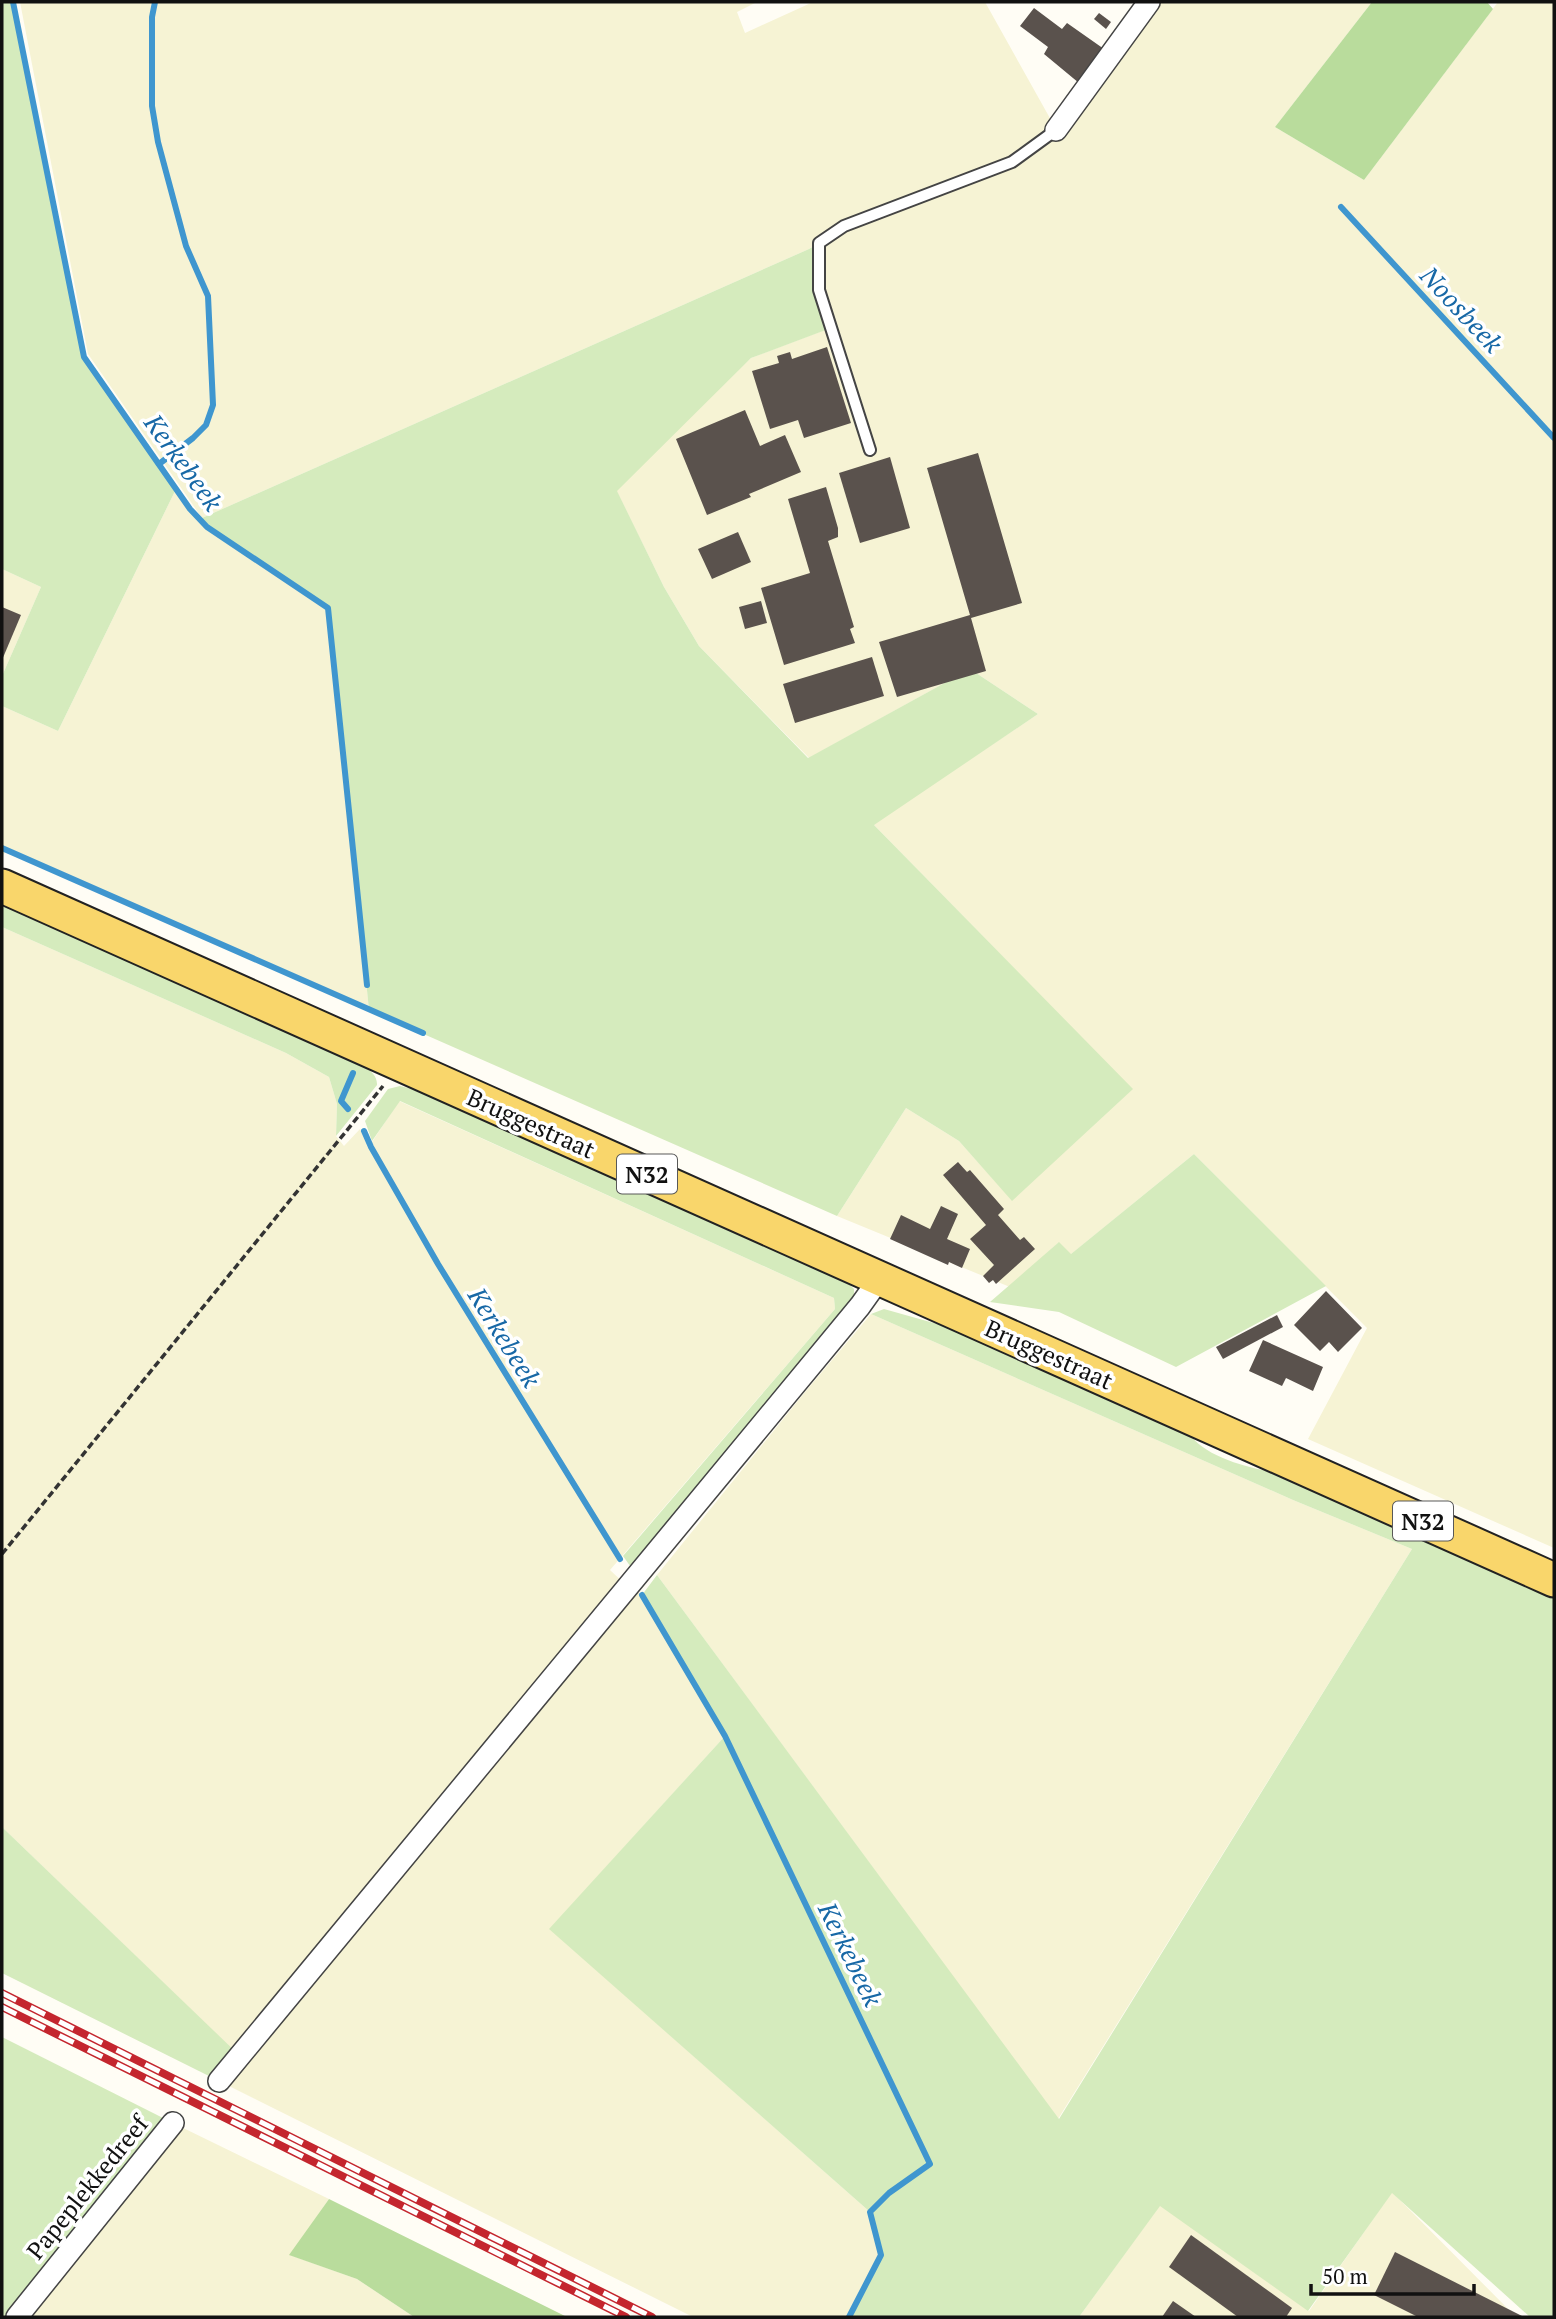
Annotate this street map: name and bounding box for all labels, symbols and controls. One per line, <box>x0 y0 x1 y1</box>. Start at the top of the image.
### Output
water label: Noosbeek <box>1413 258 1511 360</box>
water label: Kerkebeek <box>137 406 231 518</box>
street label: Bruggestraat <box>462 1081 600 1165</box>
road number: N32 <box>617 1154 677 1194</box>
water label: Kerkebeek <box>460 1280 549 1394</box>
street label: Bruggestraat <box>980 1312 1118 1396</box>
road number: N32 <box>1393 1502 1453 1540</box>
water label: Kerkebeek <box>811 1895 891 2012</box>
street label: Papeplekkedreef <box>19 2107 156 2266</box>
scale bar <box>1311 2252 1474 2296</box>
text: 50 m <box>1322 2262 1368 2290</box>

